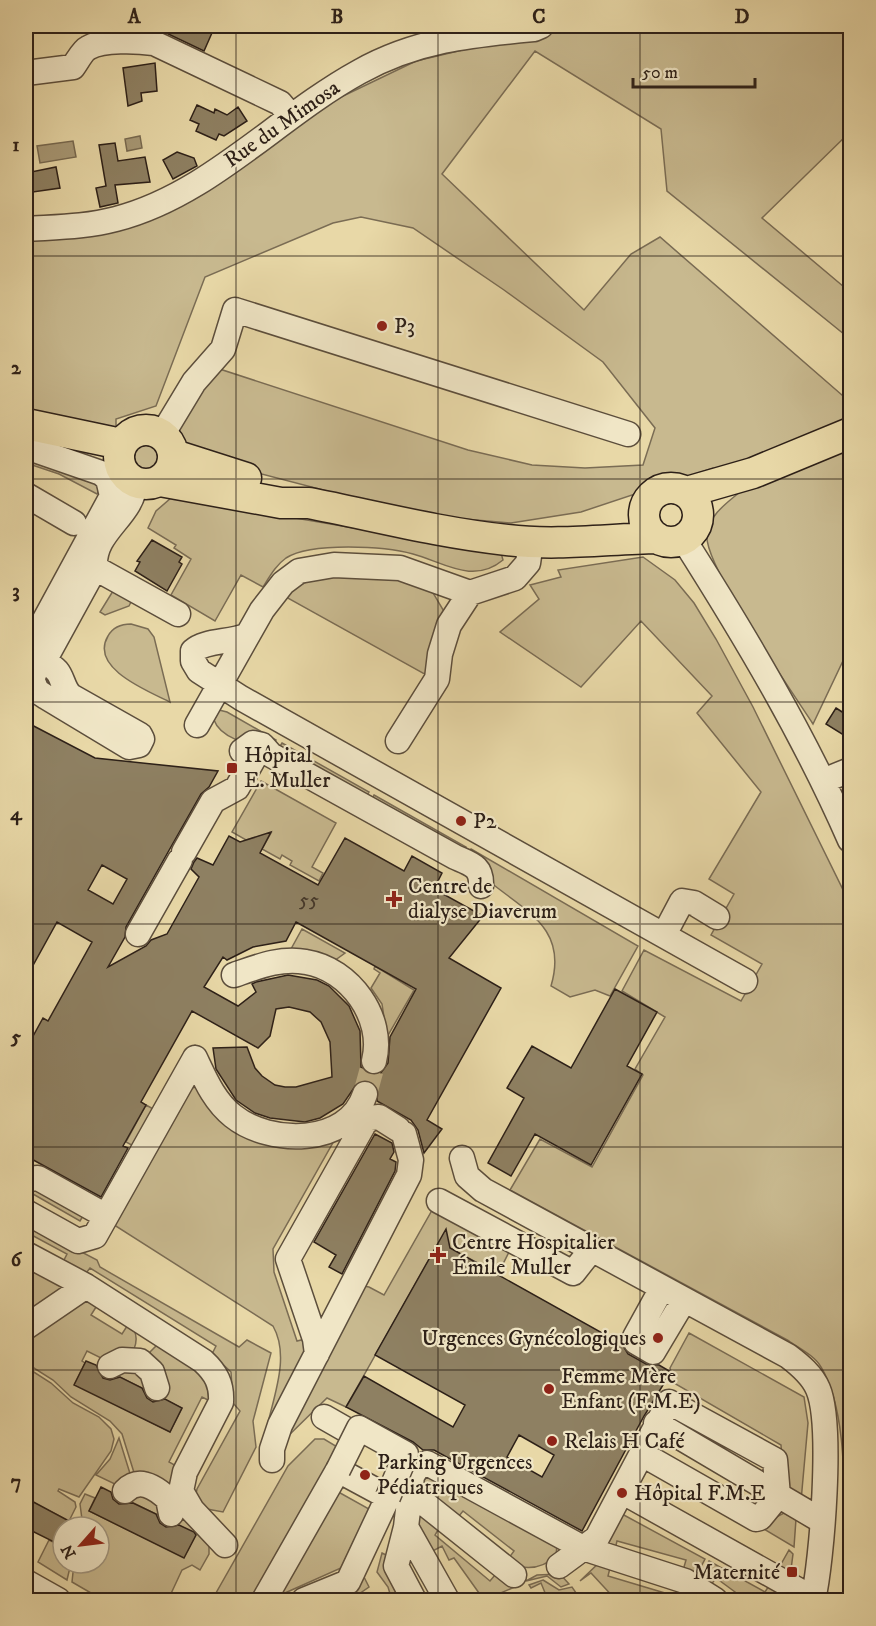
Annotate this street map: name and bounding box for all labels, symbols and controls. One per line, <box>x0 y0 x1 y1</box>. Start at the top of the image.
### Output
text: A <box>127 5 142 30</box>
text: B <box>331 5 343 30</box>
text: C <box>532 5 546 30</box>
text: D <box>735 5 750 30</box>
scale bar <box>633 51 754 89</box>
text: 50 m <box>642 62 678 84</box>
street label: Rue du Mimosa <box>219 74 346 174</box>
text: 1 <box>12 133 20 158</box>
place label: P3 <box>394 313 415 340</box>
marker: P3 <box>375 319 389 333</box>
text: 2 <box>11 356 22 381</box>
text: 3 <box>12 579 20 604</box>
place label: Hôpital E. Muller <box>244 742 331 794</box>
marker: Hôpital E. Muller <box>225 761 239 775</box>
text: 4 <box>10 802 23 827</box>
place label: P2 <box>473 808 497 835</box>
marker: P2 <box>454 814 468 828</box>
place label: Centre de dialyse Diaverum <box>408 873 557 925</box>
house number: 55 <box>299 888 319 913</box>
marker: Centre de dialyse Diaverum <box>385 890 403 908</box>
text: 5 <box>10 1025 21 1050</box>
place label: Centre Hospitalier Émile Muller <box>452 1229 616 1281</box>
marker: Centre Hospitalier Émile Muller <box>429 1246 447 1264</box>
text: 6 <box>11 1248 23 1273</box>
place label: Urgences Gynécologiques <box>422 1325 646 1352</box>
marker: Urgences Gynécologiques <box>651 1331 665 1345</box>
place label: Femme Mère Enfant (F.M.E) <box>561 1363 701 1415</box>
marker: Femme Mère Enfant (F.M.E) <box>542 1382 556 1396</box>
place label: Relais H Café <box>564 1428 685 1455</box>
marker: Relais H Café <box>545 1434 559 1448</box>
place label: Parking Urgences Pédiatriques <box>377 1449 532 1501</box>
marker: Parking Urgences Pédiatriques <box>358 1468 372 1482</box>
text: 7 <box>11 1470 21 1495</box>
place label: Hôpital F.M.E <box>634 1480 766 1507</box>
marker: Hôpital F.M.E <box>615 1486 629 1500</box>
north arrow <box>51 1515 111 1575</box>
text: N <box>57 1541 81 1562</box>
place label: Maternité <box>693 1559 780 1586</box>
marker: Maternité <box>785 1565 799 1579</box>

